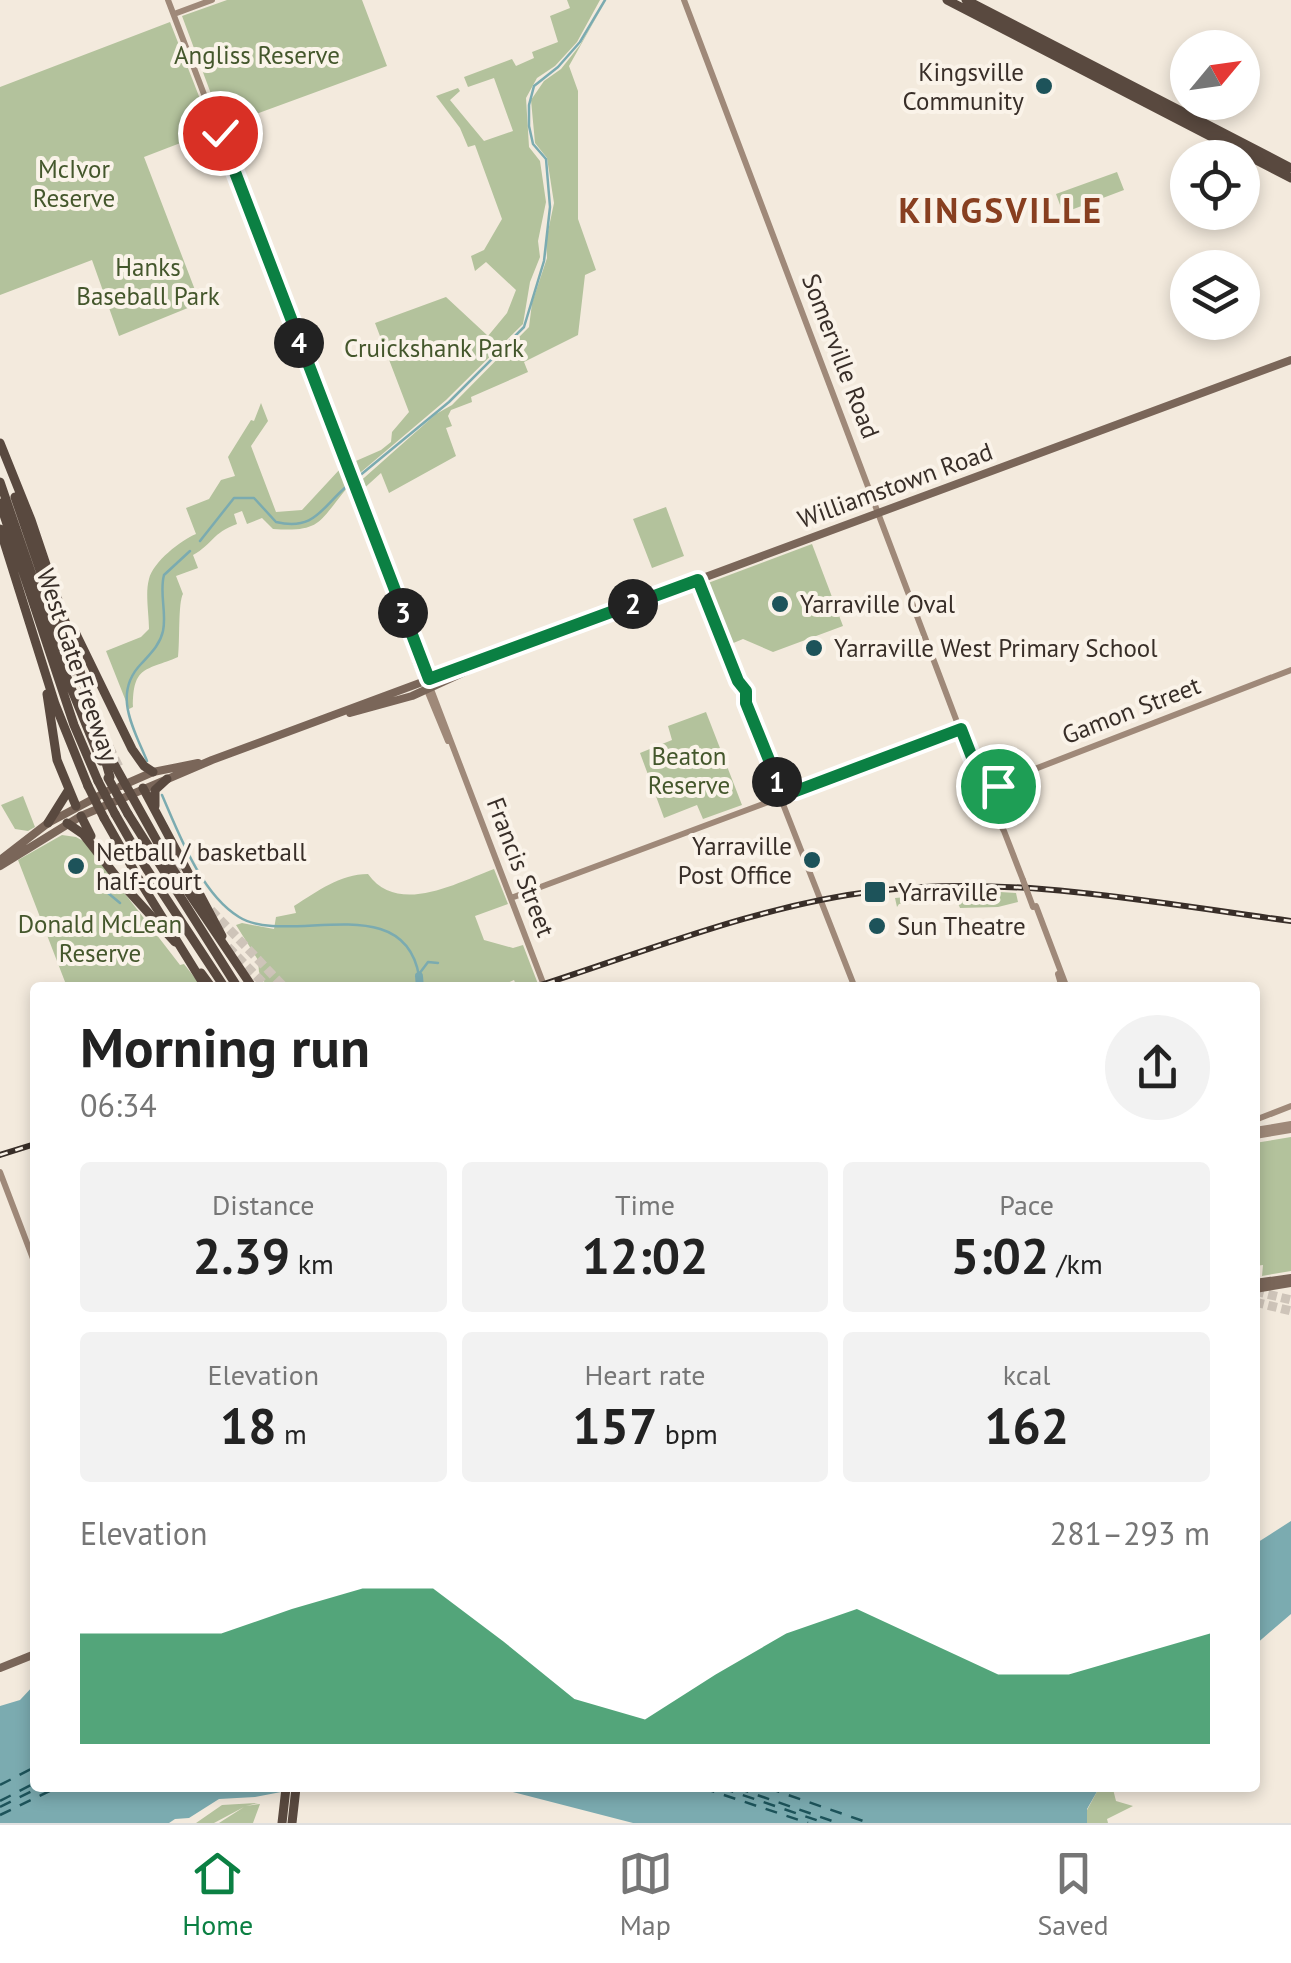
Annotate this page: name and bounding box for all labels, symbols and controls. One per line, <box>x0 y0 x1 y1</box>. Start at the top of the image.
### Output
north arrow <box>1170 30 1260 120</box>
map controls <box>1170 30 1260 340</box>
park label: Angliss Reserve <box>174 39 340 71</box>
place label: Kingsville Community <box>903 56 1024 117</box>
marker: Kingsville Community <box>1033 75 1055 97</box>
pin <box>178 91 263 176</box>
icon: check <box>193 106 248 161</box>
button: locate <box>1170 140 1260 230</box>
park label: McIvor Reserve <box>33 153 115 214</box>
district label: KINGSVILLE <box>899 187 1103 233</box>
button: layers <box>1170 250 1260 340</box>
park label: Hanks Baseball Park <box>76 251 220 312</box>
street label: Somerville Road <box>795 269 887 443</box>
pin: 4 <box>274 318 324 368</box>
text: 4 <box>291 324 307 361</box>
park label: Cruickshank Park <box>344 332 524 364</box>
street label: Williamstown Road <box>793 435 997 535</box>
street label: West Gate Freeway <box>30 564 126 766</box>
pin: 2 <box>608 579 658 629</box>
text: 2 <box>625 585 641 622</box>
pin: 3 <box>378 588 428 638</box>
place label: Yarraville Oval <box>800 588 956 620</box>
marker: Yarraville Oval <box>769 593 791 615</box>
text: 3 <box>395 594 411 631</box>
place label: Yarraville West Primary School <box>834 632 1158 664</box>
marker: Yarraville West Primary School <box>803 637 825 659</box>
street label: Gamon Street <box>1057 669 1205 751</box>
park label: Beaton Reserve <box>648 740 730 801</box>
pin <box>956 744 1041 829</box>
pin: 1 <box>752 757 802 807</box>
icon: arrive <box>971 759 1026 814</box>
text: 1 <box>769 763 785 800</box>
street label: Francis Street <box>480 793 562 942</box>
place label: Yarraville Post Office <box>678 830 792 891</box>
place label: Netball / basketball half-court <box>96 836 307 897</box>
marker: Yarraville Post Office <box>801 849 823 871</box>
marker: Netball / basketball half-court <box>65 855 87 877</box>
place label: Yarraville <box>898 876 998 908</box>
marker: Yarraville <box>862 879 888 905</box>
park label: Donald McLean Reserve <box>18 908 182 969</box>
place label: Sun Theatre <box>897 910 1026 942</box>
marker: Sun Theatre <box>866 915 888 937</box>
text: Morning run <box>80 1011 370 1082</box>
button: share <box>1105 1015 1210 1120</box>
text: 06:34 <box>80 1084 157 1126</box>
text: Distance <box>212 1186 315 1223</box>
text: Time <box>615 1186 675 1223</box>
text: Pace <box>999 1186 1054 1223</box>
text: 2.39 <box>193 1223 290 1288</box>
text: 12:02 <box>582 1223 708 1288</box>
text: 5:02 <box>951 1223 1049 1288</box>
text: km <box>290 1245 334 1282</box>
text: /km <box>1049 1245 1103 1282</box>
text: Elevation <box>208 1356 319 1393</box>
text: Heart rate <box>584 1356 706 1393</box>
text: kcal <box>1003 1356 1051 1393</box>
text: 18 <box>220 1393 277 1458</box>
text: 157 <box>572 1393 657 1458</box>
text: 162 <box>984 1393 1069 1458</box>
text: m <box>277 1415 307 1452</box>
text: bpm <box>657 1415 718 1452</box>
text: Elevation <box>80 1512 207 1554</box>
text: 281–293 m <box>1050 1512 1210 1554</box>
tab: Home <box>182 1846 253 1943</box>
tab: Map <box>618 1846 673 1943</box>
tab: Saved <box>1037 1846 1109 1943</box>

